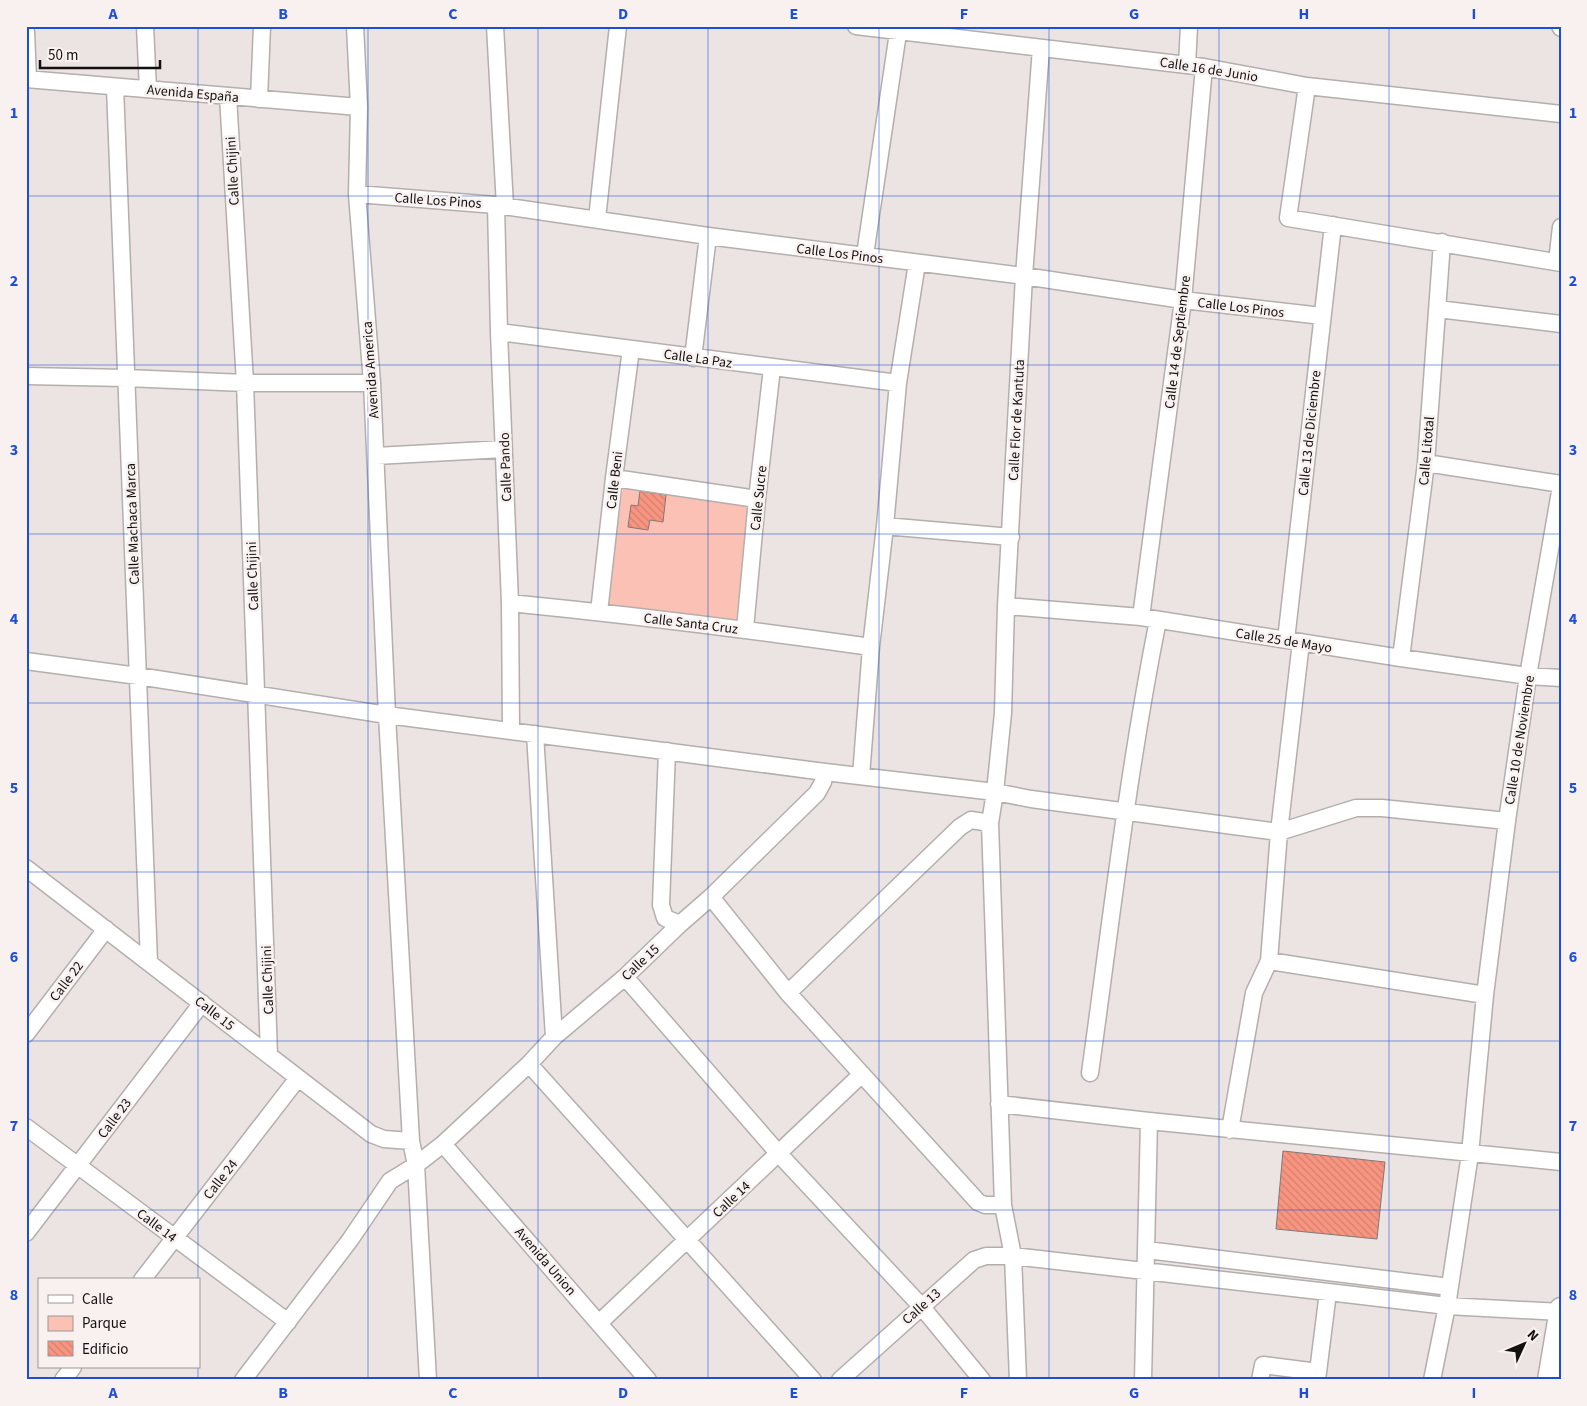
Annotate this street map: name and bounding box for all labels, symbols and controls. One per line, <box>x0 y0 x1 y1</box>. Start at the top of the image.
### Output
text: A <box>107 3 118 25</box>
text: B <box>278 3 288 25</box>
text: C <box>448 3 458 25</box>
text: D <box>618 3 628 25</box>
text: E <box>790 3 798 25</box>
text: F <box>960 3 968 25</box>
text: G <box>1129 3 1139 25</box>
text: H <box>1299 3 1309 25</box>
text: I <box>1472 3 1476 25</box>
scale bar <box>40 38 160 70</box>
text: 50 m <box>48 45 78 66</box>
street label: Calle 16 de Junio <box>1158 52 1259 88</box>
street label: Avenida España <box>146 80 240 108</box>
text: 1 <box>10 102 18 124</box>
text: 1 <box>1569 102 1577 124</box>
street label: Calle Chijini <box>221 136 245 206</box>
street label: Calle Los Pinos <box>394 188 482 214</box>
street label: Calle Los Pinos <box>795 239 885 269</box>
text: 2 <box>10 270 18 292</box>
text: 2 <box>1569 270 1577 292</box>
street label: Calle 14 de Septiembre <box>1160 274 1196 410</box>
street label: Calle Los Pinos <box>1196 293 1286 323</box>
street label: Avenida America <box>358 321 384 419</box>
street label: Calle La Paz <box>662 344 733 374</box>
street label: Calle Flor de Kantuta <box>1004 359 1030 481</box>
street label: Calle 13 de Diciembre <box>1293 369 1327 497</box>
street label: Calle Litotal <box>1414 415 1440 486</box>
street label: Calle Pando <box>495 432 517 502</box>
text: 3 <box>10 439 18 461</box>
text: 3 <box>1569 439 1577 461</box>
street label: Calle Beni <box>602 450 628 510</box>
street label: Calle Machaca Marca <box>121 463 145 585</box>
street label: Calle Sucre <box>746 465 772 532</box>
street label: Calle Chijini <box>242 541 264 611</box>
text: 4 <box>10 608 19 630</box>
street label: Calle Santa Cruz <box>643 608 739 640</box>
text: 4 <box>1569 608 1578 630</box>
street label: Calle 25 de Mayo <box>1234 623 1334 658</box>
street label: Calle 10 de Noviembre <box>1500 674 1540 806</box>
text: 5 <box>10 777 18 799</box>
text: 5 <box>1569 777 1577 799</box>
street label: Calle 15 <box>617 940 664 986</box>
street label: Calle Chijini <box>257 945 279 1015</box>
text: 6 <box>10 946 18 968</box>
text: 6 <box>1569 946 1577 968</box>
street label: Calle 22 <box>45 957 89 1006</box>
street label: Calle 15 <box>190 992 239 1036</box>
street label: Calle 23 <box>93 1094 137 1143</box>
text: 7 <box>10 1115 18 1137</box>
text: 7 <box>1569 1115 1577 1137</box>
street label: Calle 24 <box>199 1155 243 1204</box>
street label: Calle 14 <box>708 1177 755 1223</box>
street label: Calle 14 <box>132 1204 181 1248</box>
street label: Avenida Union <box>510 1223 581 1300</box>
legend <box>38 1278 200 1368</box>
text: 8 <box>10 1284 18 1306</box>
street label: Calle 13 <box>898 1284 945 1330</box>
text: 8 <box>1569 1284 1577 1306</box>
text: Calle <box>82 1289 113 1310</box>
text: Parque <box>82 1313 126 1334</box>
north arrow <box>1500 1318 1550 1368</box>
text: N <box>1522 1325 1543 1346</box>
text: Edificio <box>82 1339 129 1360</box>
text: A <box>107 1382 118 1404</box>
text: B <box>278 1382 288 1404</box>
text: C <box>448 1382 458 1404</box>
text: D <box>618 1382 628 1404</box>
text: E <box>790 1382 798 1404</box>
text: F <box>960 1382 968 1404</box>
text: G <box>1129 1382 1139 1404</box>
text: H <box>1299 1382 1309 1404</box>
text: I <box>1472 1382 1476 1404</box>

